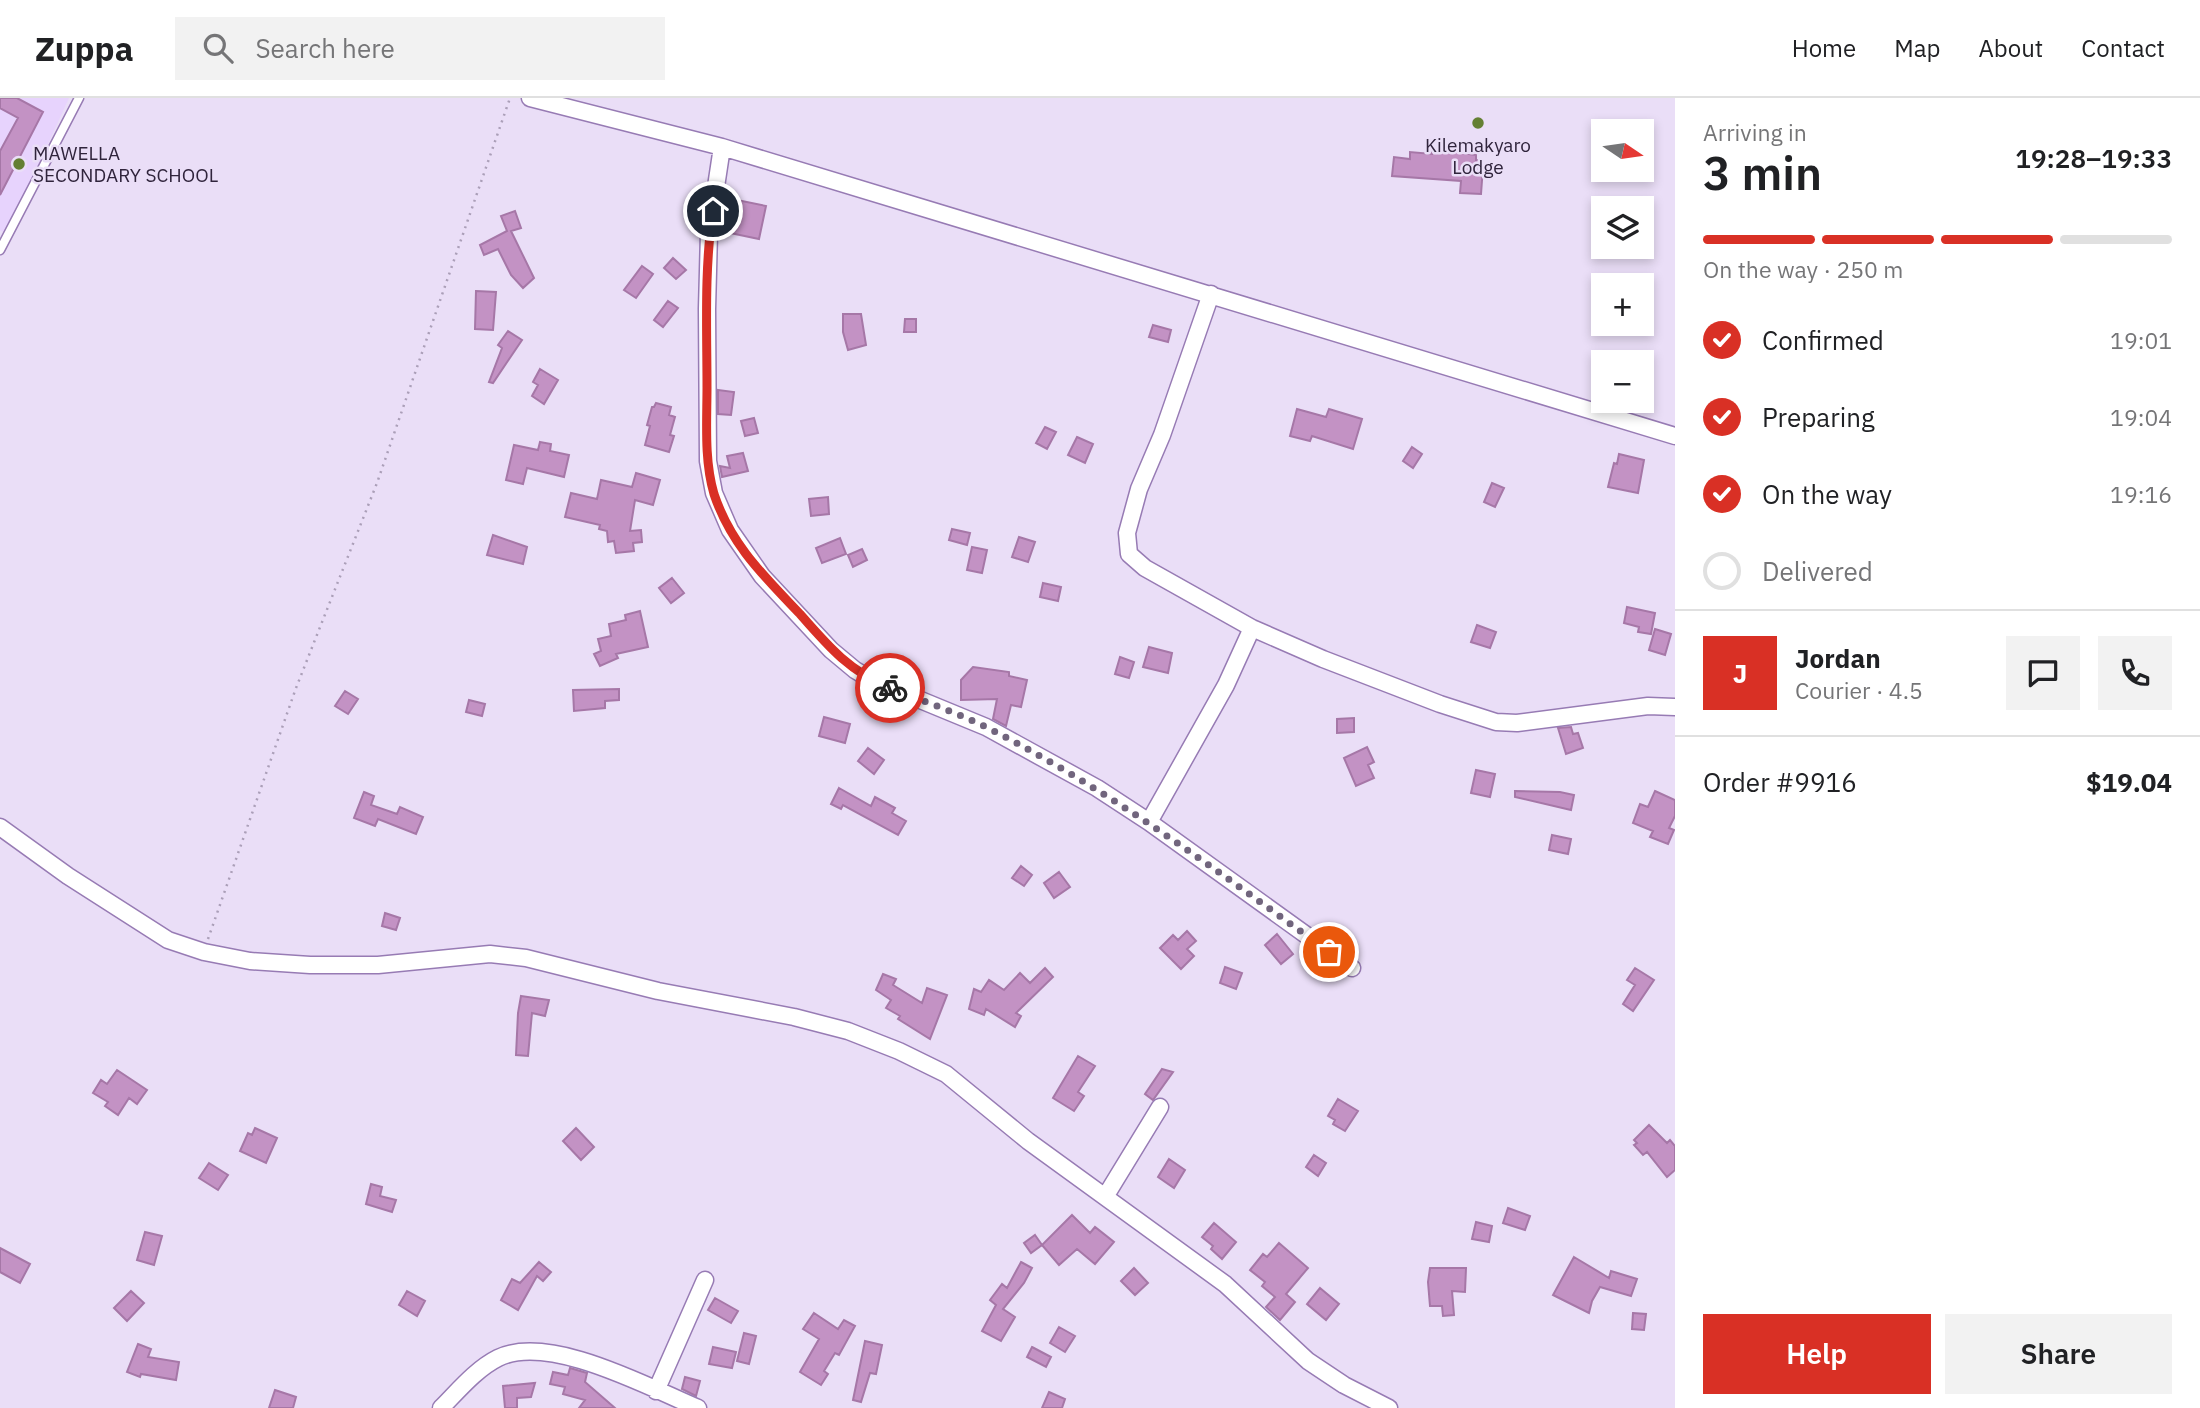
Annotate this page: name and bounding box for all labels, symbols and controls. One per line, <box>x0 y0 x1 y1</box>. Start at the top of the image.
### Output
search box <box>175 17 665 80</box>
text: Zuppa <box>35 27 133 70</box>
icon: search <box>199 29 237 67</box>
text: Search here <box>255 31 395 65</box>
text: Home <box>1792 32 1856 64</box>
text: Map <box>1894 32 1940 64</box>
text: About <box>1978 32 2043 64</box>
text: Contact <box>2081 32 2165 64</box>
marker: Kilemakyaro Lodge <box>1470 115 1486 131</box>
text: Arriving in <box>1703 117 1807 147</box>
north arrow <box>1591 119 1654 182</box>
map controls <box>1591 119 1654 413</box>
place label: Kilemakyaro Lodge <box>1425 133 1531 179</box>
place label: MAWELLA SECONDARY SCHOOL <box>33 141 218 187</box>
text: 19:28–19:33 <box>2015 141 2172 175</box>
text: 3 min <box>1703 143 1822 203</box>
marker: MAWELLA SECONDARY SCHOOL <box>11 156 27 172</box>
pin <box>683 181 743 241</box>
icon: home <box>694 192 732 230</box>
button: layers <box>1591 196 1654 259</box>
text: On the way · 250 m <box>1703 254 1903 284</box>
button: + <box>1591 273 1654 336</box>
icon: check <box>1703 321 1741 359</box>
text: Confirmed <box>1762 323 1884 357</box>
text: 19:01 <box>2110 325 2172 355</box>
button: − <box>1591 350 1654 413</box>
icon: check <box>1703 398 1741 436</box>
text: Preparing <box>1762 400 1875 434</box>
text: 19:04 <box>2110 402 2172 432</box>
icon: check <box>1703 475 1741 513</box>
text: On the way <box>1762 477 1892 511</box>
text: 19:16 <box>2110 479 2172 509</box>
text: Delivered <box>1762 554 1873 588</box>
button: chat <box>2006 636 2080 710</box>
button: phone <box>2098 636 2172 710</box>
text: Jordan <box>1795 641 1881 675</box>
courier <box>855 653 925 723</box>
text: J <box>1733 656 1747 690</box>
icon: bike <box>871 669 909 707</box>
text: Courier · 4.5 <box>1795 675 1923 705</box>
text: Order #9916 <box>1703 765 1857 799</box>
text: $19.04 <box>2086 765 2172 799</box>
pin <box>1299 922 1359 982</box>
icon: bag <box>1310 933 1348 971</box>
button: Help <box>1703 1314 1931 1394</box>
button: Share <box>1945 1314 2172 1394</box>

